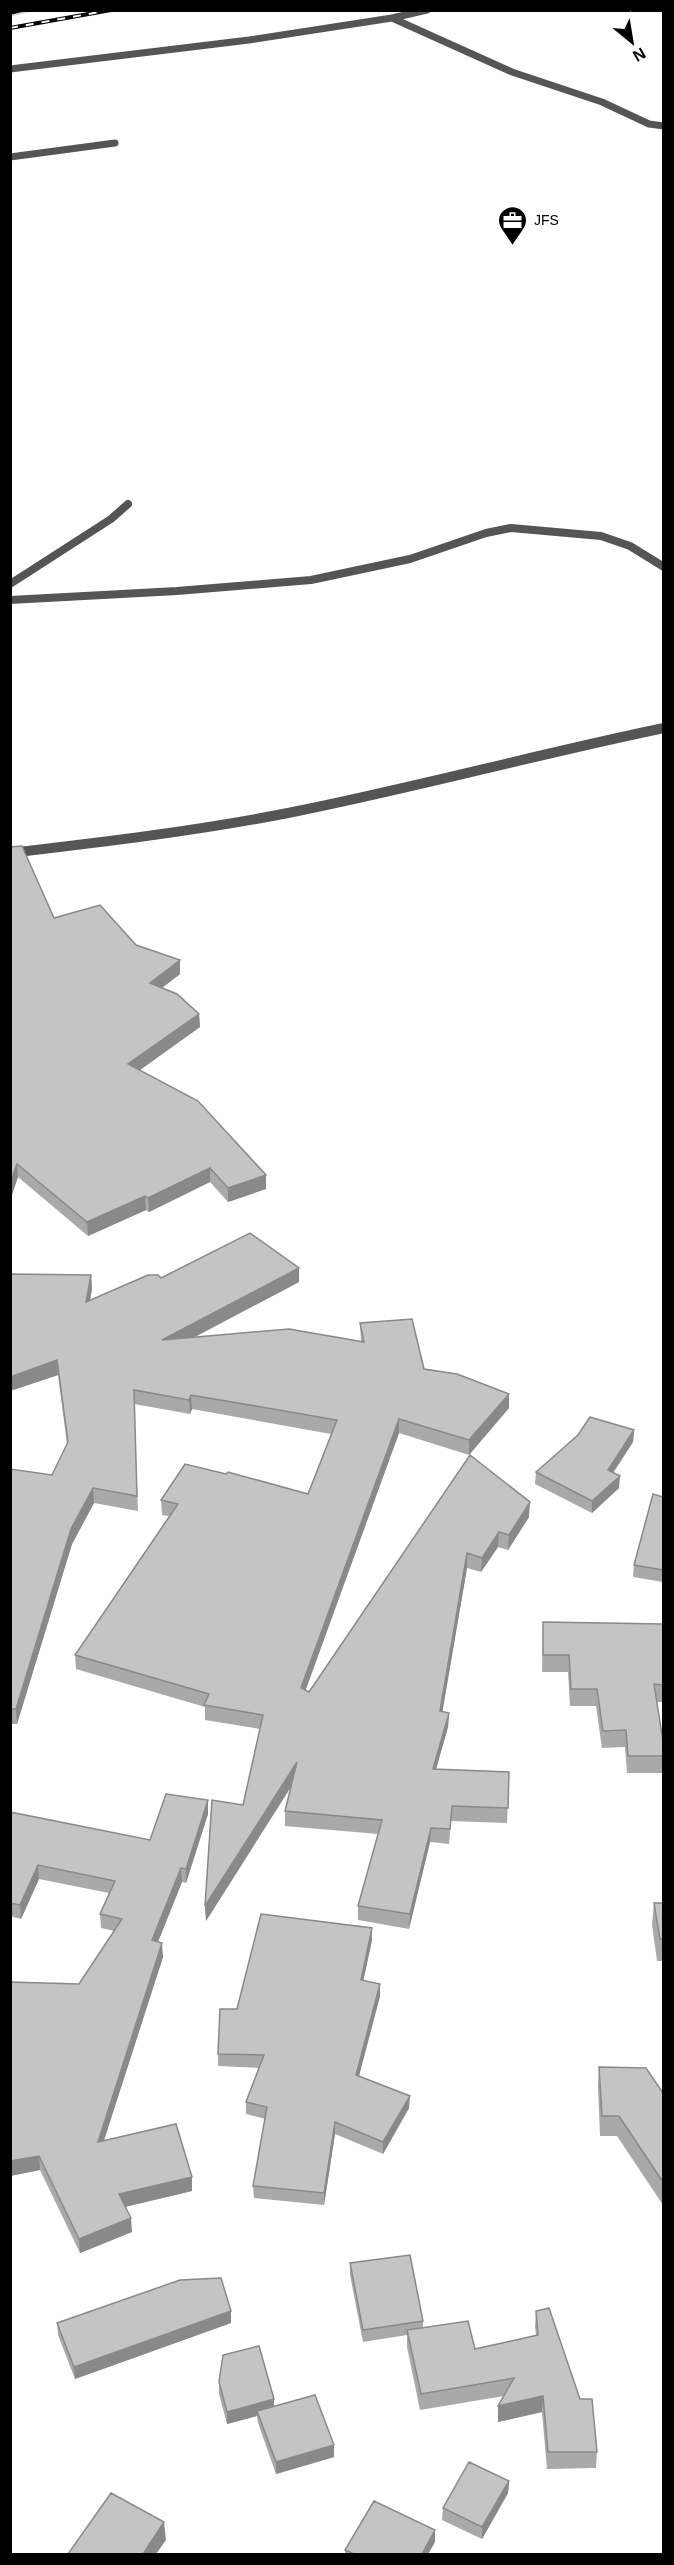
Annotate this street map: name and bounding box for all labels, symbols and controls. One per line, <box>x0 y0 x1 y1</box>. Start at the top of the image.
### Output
north arrow <box>602 12 662 72</box>
text: N <box>630 44 649 65</box>
office icon: JFS <box>497 204 529 246</box>
place label: JFS <box>534 212 559 228</box>

